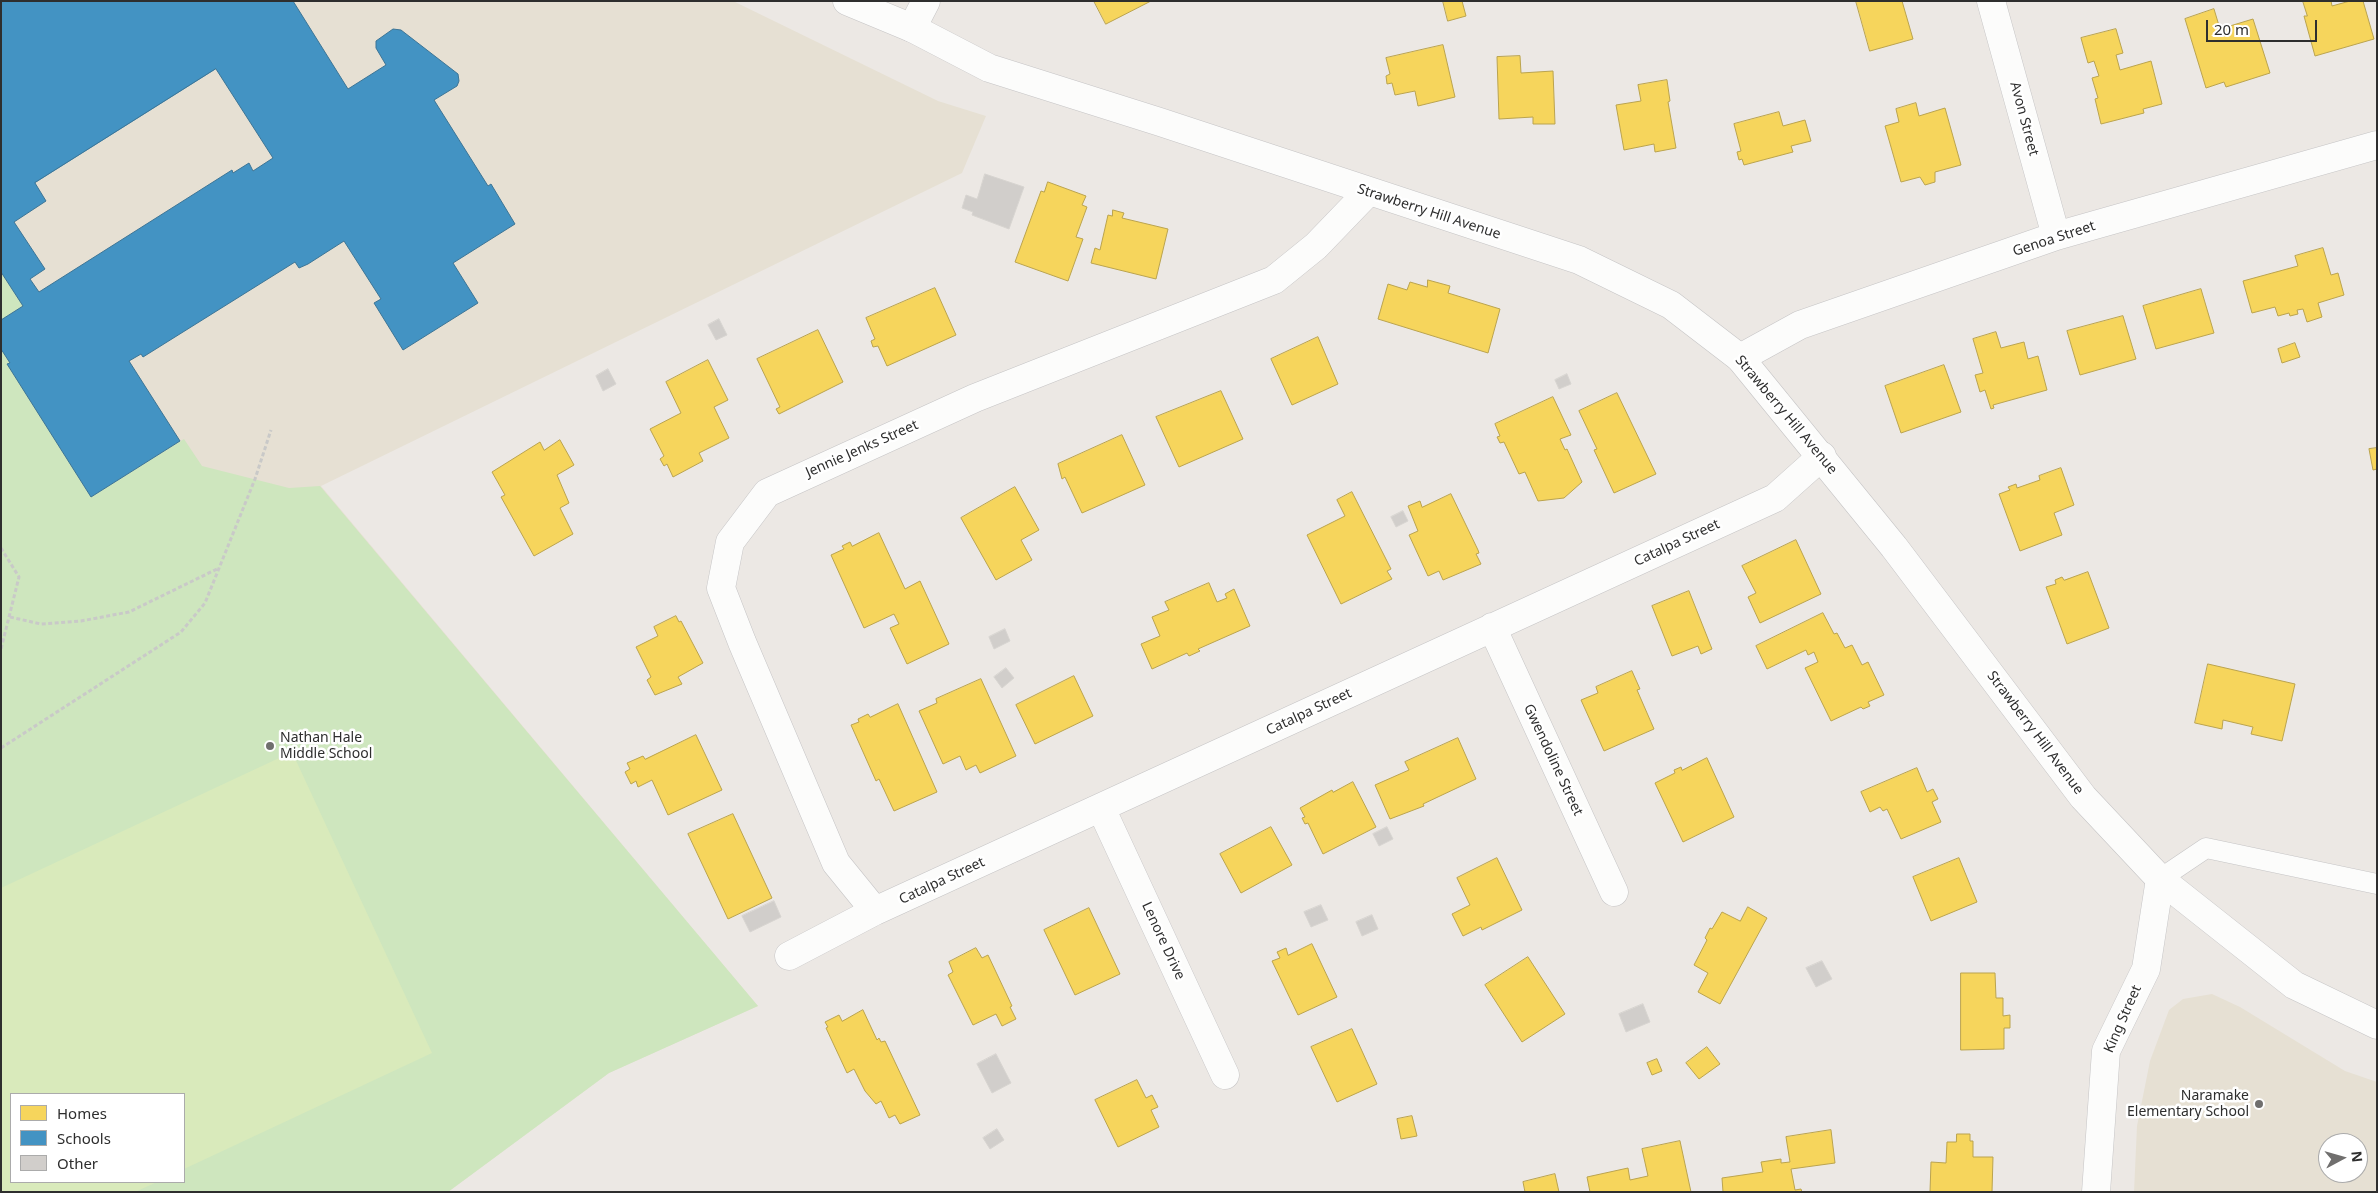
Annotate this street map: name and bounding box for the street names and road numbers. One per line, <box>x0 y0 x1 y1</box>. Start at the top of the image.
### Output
street label: Avon Street <box>2006 80 2042 158</box>
street label: Strawberry Hill Avenue <box>1355 181 1503 243</box>
street label: Genoa Street <box>2011 218 2097 260</box>
street label: Strawberry Hill Avenue <box>1731 352 1841 478</box>
street label: Jennie Jenks Street <box>803 417 921 481</box>
street label: Catalpa Street <box>1632 516 1722 570</box>
street label: Strawberry Hill Avenue <box>1983 668 2087 798</box>
street label: Catalpa Street <box>1264 685 1354 739</box>
street label: Gwendoline Street <box>1520 701 1586 819</box>
street label: Catalpa Street <box>897 854 987 908</box>
street label: Lenore Drive <box>1138 899 1188 983</box>
street label: King Street <box>2101 983 2145 1055</box>

